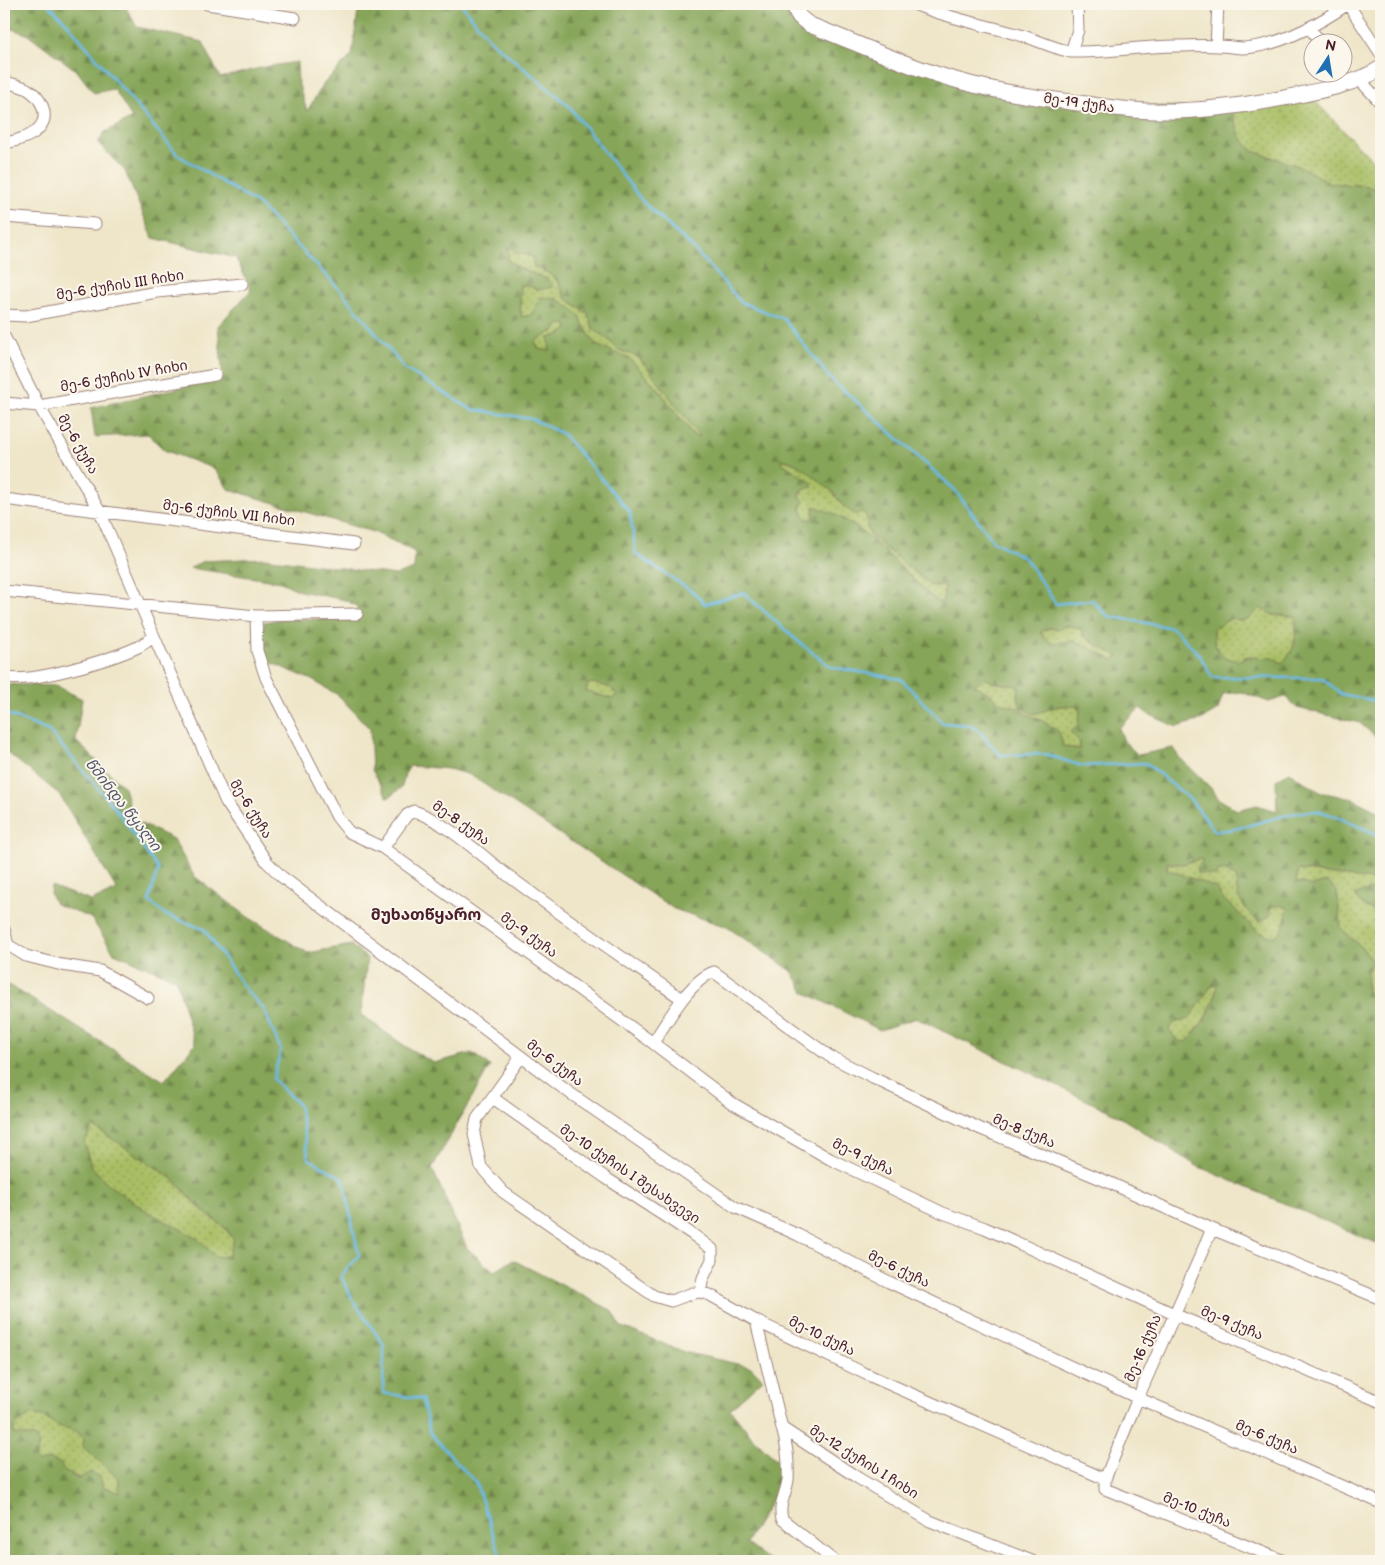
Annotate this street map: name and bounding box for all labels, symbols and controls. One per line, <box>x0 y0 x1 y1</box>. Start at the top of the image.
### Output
north arrow <box>1302 32 1352 82</box>
text: N <box>1324 36 1338 55</box>
street label: მე-19 ქუჩა <box>1042 90 1116 116</box>
street label: მე-6 ქუჩის III ჩიხი <box>55 267 185 303</box>
street label: მე-6 ქუჩის IV ჩიხი <box>59 356 189 396</box>
street label: მე-6 ქუჩა <box>54 411 102 477</box>
street label: მე-6 ქუჩის VII ჩიხი <box>162 496 296 530</box>
water label: წმინდა წყალი <box>81 755 166 856</box>
street label: მე-6 ქუჩა <box>226 776 276 842</box>
street label: მე-8 ქუჩა <box>429 797 493 849</box>
district label: მუხათწყარო <box>371 906 481 925</box>
street label: მე-9 ქუჩა <box>497 909 561 961</box>
street label: მე-6 ქუჩა <box>523 1036 587 1090</box>
street label: მე-8 ქუჩა <box>990 1110 1058 1152</box>
street label: მე-10 ქუჩის I შესახვევი <box>557 1121 703 1227</box>
street label: მე-9 ქუჩა <box>830 1135 896 1179</box>
street label: მე-6 ქუჩა <box>865 1247 933 1291</box>
street label: მე-9 ქუჩა <box>1198 1302 1266 1344</box>
street label: მე-16 ქუჩა <box>1121 1312 1165 1384</box>
street label: მე-10 ქუჩა <box>786 1313 858 1359</box>
street label: მე-6 ქუჩა <box>1233 1416 1301 1458</box>
street label: მე-12 ქუჩის I ჩიხი <box>806 1422 922 1502</box>
street label: მე-10 ქუჩა <box>1161 1489 1233 1531</box>

